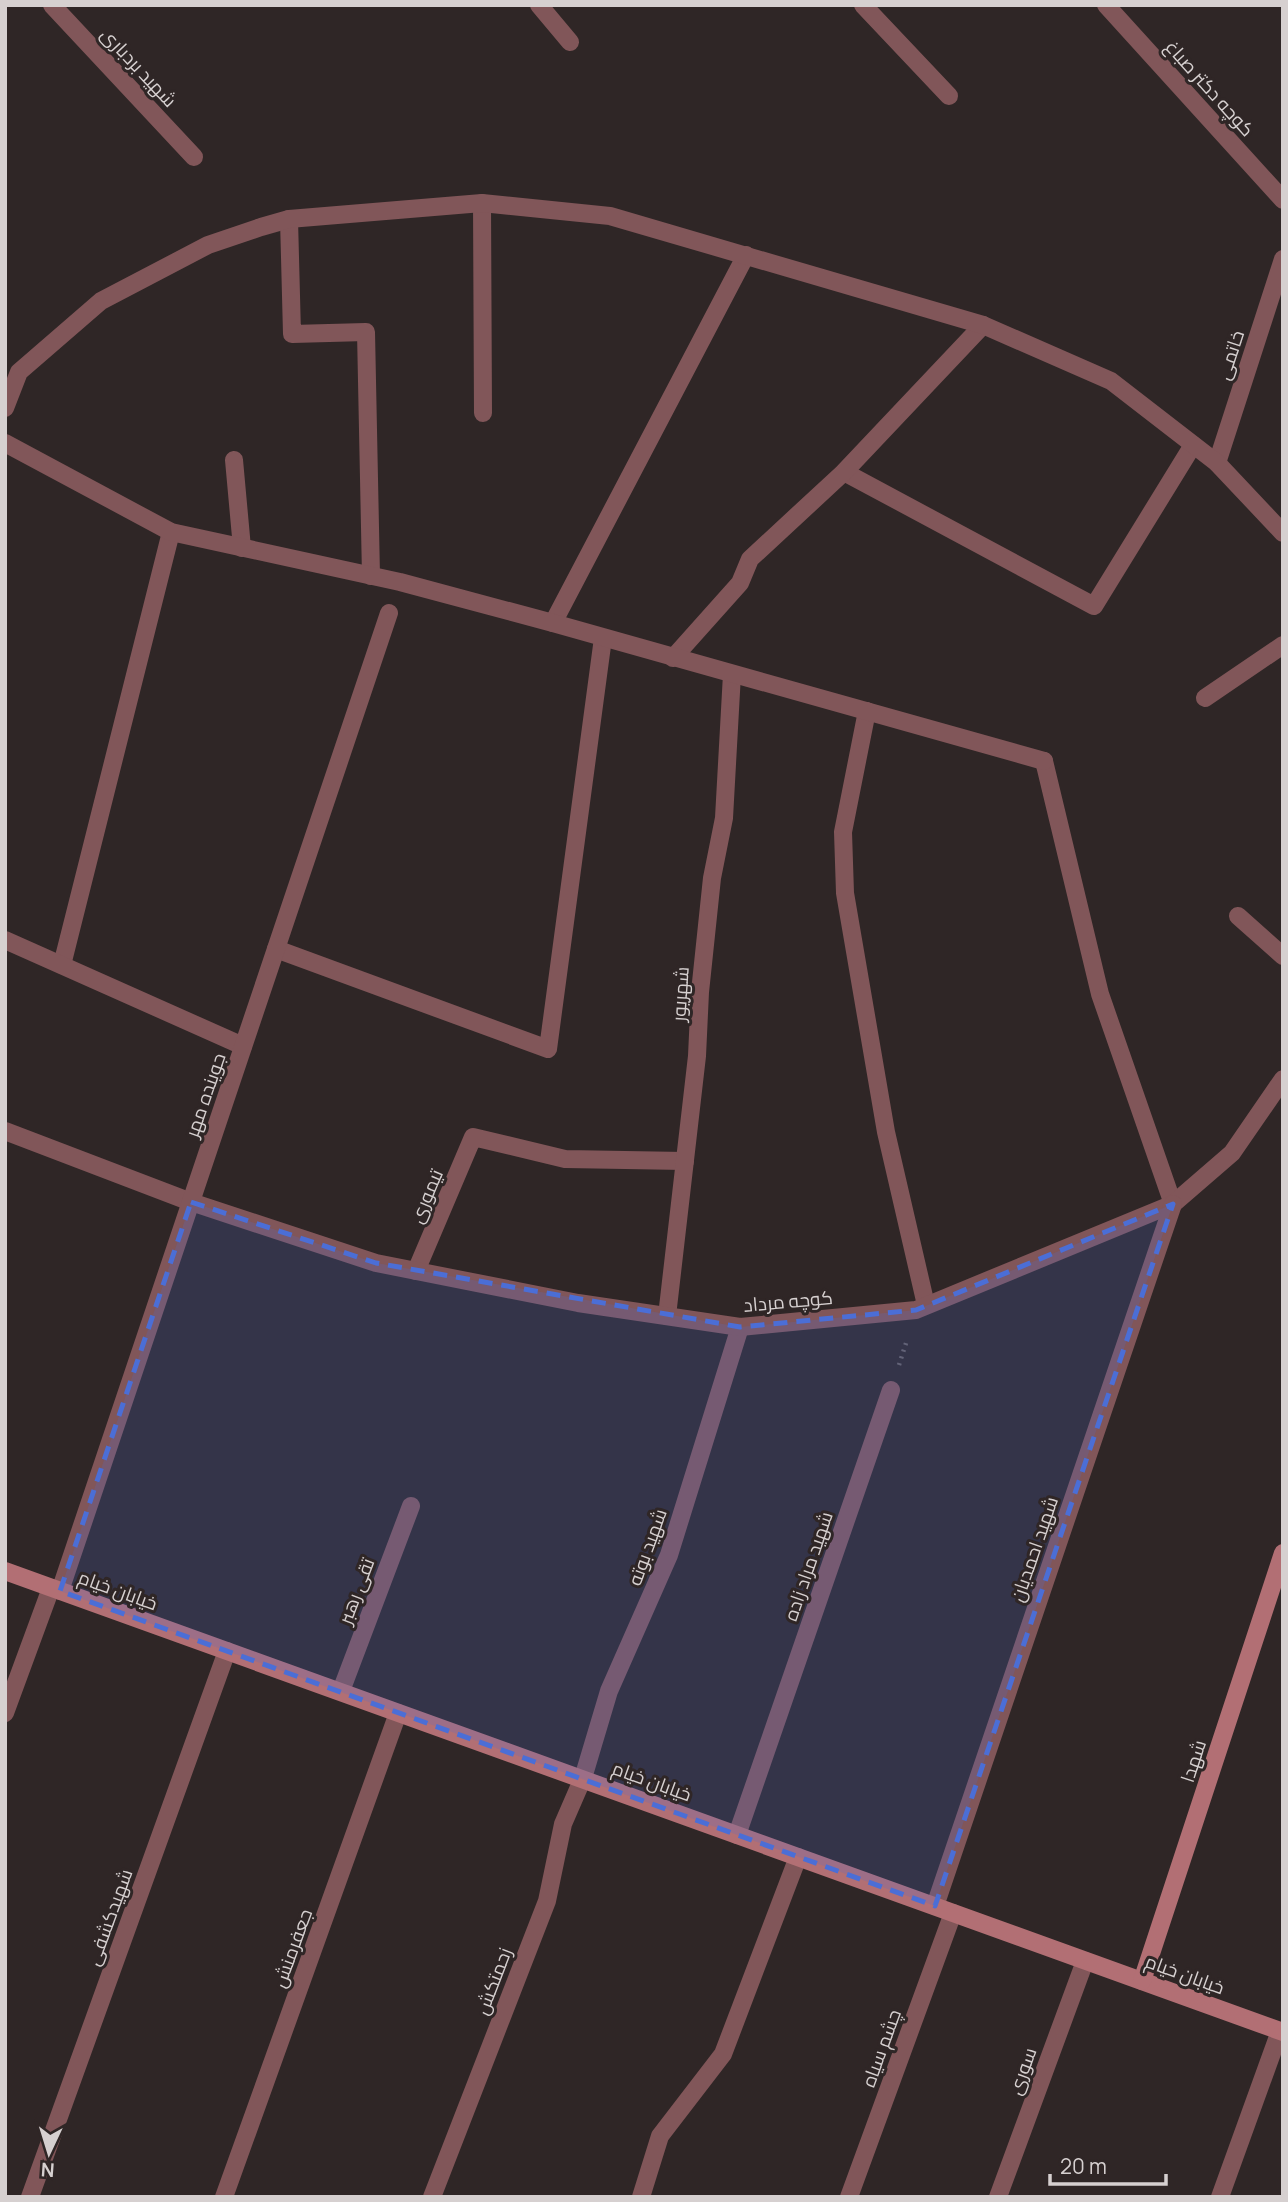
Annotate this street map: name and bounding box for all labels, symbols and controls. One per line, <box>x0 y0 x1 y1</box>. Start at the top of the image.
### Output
street label: شهید بردباری <box>95 21 183 113</box>
street label: کوچه دکتر صباغ <box>1159 34 1260 143</box>
street label: خاتمی <box>1210 327 1250 383</box>
street label: شهریور <box>665 966 695 1023</box>
street label: جوینده مهر <box>178 1049 232 1142</box>
street label: تیموری <box>403 1165 449 1227</box>
street label: کوچه مرداد <box>742 1284 834 1318</box>
street label: شهید احمدیان <box>1004 1493 1064 1605</box>
street label: شهید بوته <box>621 1505 673 1589</box>
street label: شهید مراد زاده <box>777 1508 839 1624</box>
street label: تقی رهبر <box>331 1554 381 1629</box>
street label: خیابان خیام <box>74 1564 161 1617</box>
street label: شهدا <box>1174 1736 1212 1786</box>
street label: خیابان خیام <box>608 1755 695 1808</box>
street label: شهیدکشفی <box>79 1865 139 1969</box>
street label: جعفرمنش <box>266 1905 318 1991</box>
street label: زحمتکش <box>468 1944 518 2018</box>
street label: خیابان خیام <box>1141 1948 1228 2001</box>
street label: چشم سیاه <box>855 2005 908 2091</box>
street label: سوری <box>1001 2044 1043 2098</box>
north arrow <box>14 2118 84 2188</box>
scale bar <box>1050 2142 1166 2186</box>
text: 20 m <box>1060 2152 1107 2180</box>
text: N <box>40 2157 56 2183</box>

